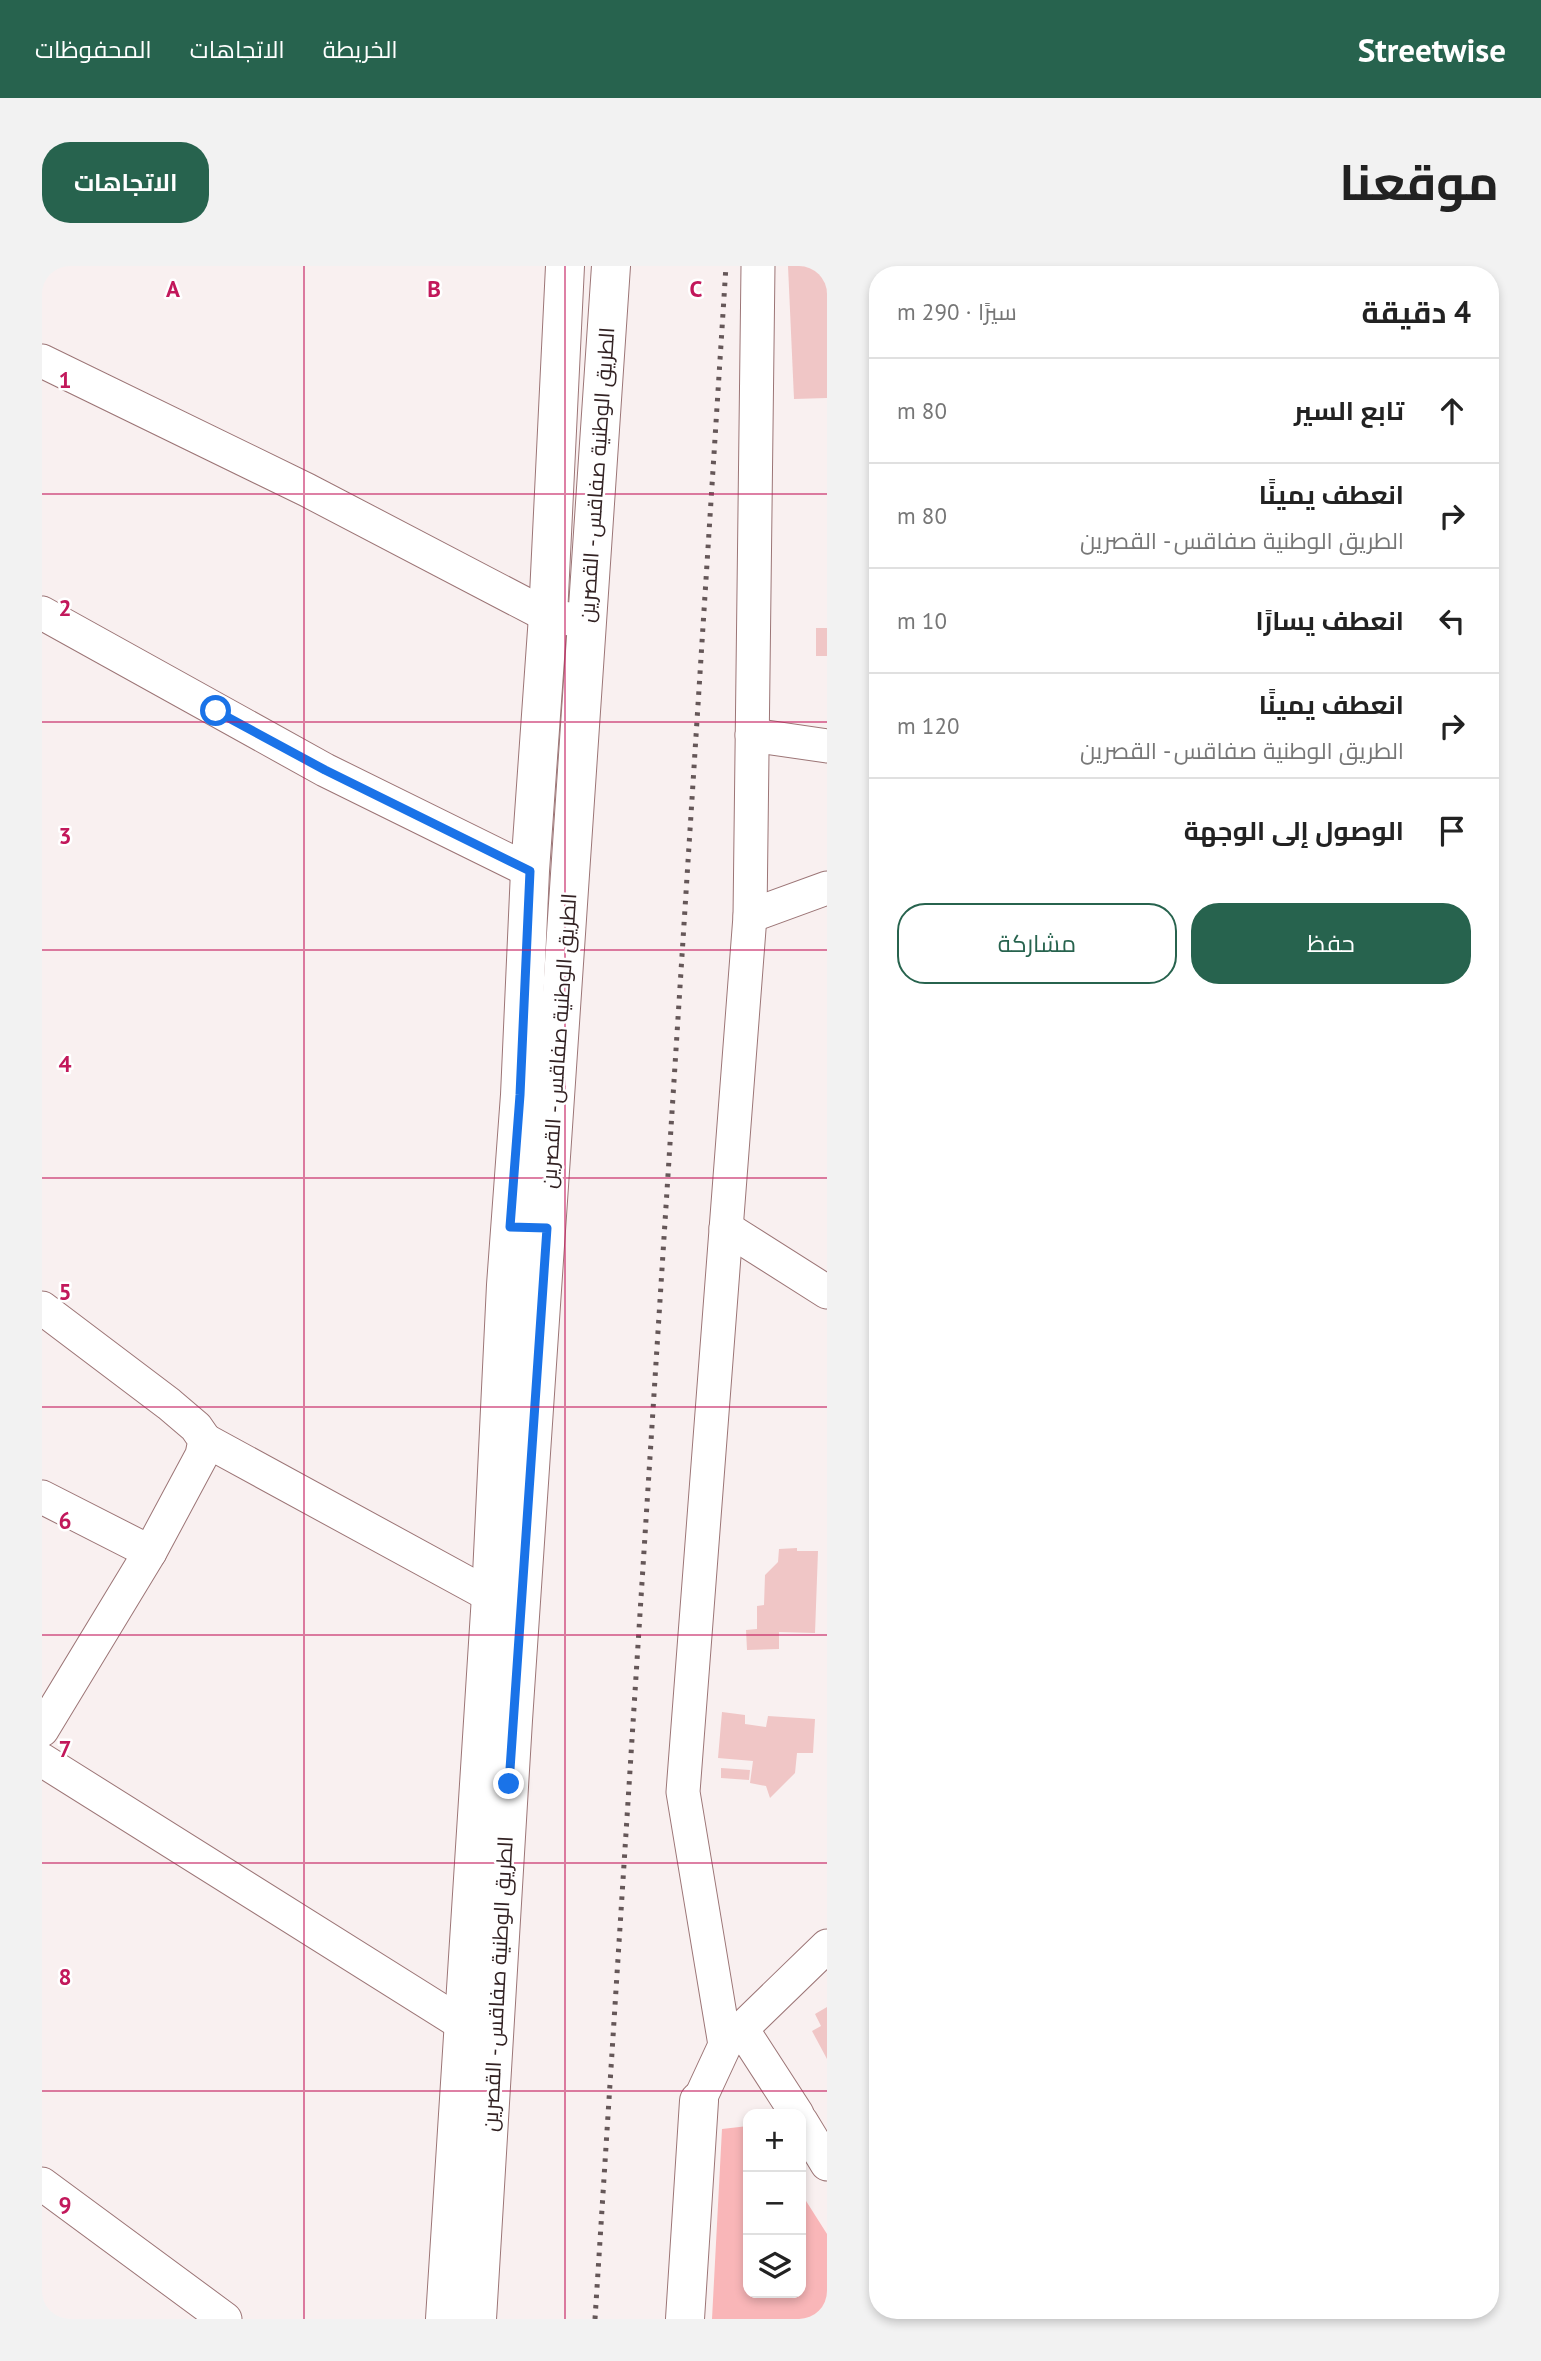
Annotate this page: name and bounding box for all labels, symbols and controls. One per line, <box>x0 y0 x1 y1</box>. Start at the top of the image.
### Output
text: Streetwise <box>1358 28 1506 71</box>
text: المحفوظات <box>35 34 152 65</box>
text: الاتجاهات <box>190 34 285 65</box>
text: الخريطة <box>323 34 398 65</box>
button: الاتجاهات <box>42 142 209 223</box>
text: موقعنا <box>1339 150 1499 214</box>
text: A <box>166 274 180 303</box>
text: B <box>427 274 441 303</box>
text: C <box>690 274 703 303</box>
text: 4 دقيقة <box>1362 292 1471 331</box>
text: سيرًا · 290 m <box>897 297 1017 326</box>
street label: الطريق الوطنية صفاقس - القصرين <box>573 326 620 623</box>
text: 1 <box>58 365 72 394</box>
icon: ahead <box>1433 392 1471 430</box>
text: تابع السير <box>1294 394 1404 427</box>
text: 80 m <box>897 396 947 425</box>
text: انعطف يمينًا <box>1259 478 1404 511</box>
icon: right <box>1433 497 1471 535</box>
text: 80 m <box>897 501 947 530</box>
text: الطريق الوطنية صفاقس - القصرين <box>1080 526 1404 555</box>
text: 2 <box>58 593 72 622</box>
icon: left <box>1433 602 1471 640</box>
text: انعطف يسارًا <box>1256 604 1404 637</box>
text: 10 m <box>897 606 947 635</box>
text: انعطف يمينًا <box>1259 688 1404 721</box>
route start <box>200 695 231 726</box>
icon: right <box>1433 707 1471 745</box>
text: 120 m <box>897 711 959 740</box>
text: الطريق الوطنية صفاقس - القصرين <box>1080 736 1404 765</box>
icon: arrive <box>1433 812 1471 850</box>
text: الوصول إلى الوجهة <box>1184 814 1404 847</box>
text: 3 <box>58 821 72 850</box>
street label: الطريق الوطنية صفاقس - القصرين <box>535 892 582 1189</box>
button: مشاركة <box>897 903 1177 984</box>
button: حفظ <box>1191 903 1471 984</box>
text: 4 <box>58 1049 72 1078</box>
text: 5 <box>58 1277 72 1306</box>
text: 6 <box>58 1506 72 1535</box>
text: 7 <box>58 1734 72 1763</box>
route end <box>493 1768 524 1799</box>
street label: الطريق الوطنية صفاقس - القصرين <box>476 1836 519 2132</box>
text: 8 <box>58 1962 72 1991</box>
map controls <box>743 2109 806 2298</box>
button: + <box>743 2109 806 2172</box>
button: − <box>743 2172 806 2235</box>
text: 9 <box>58 2190 72 2219</box>
button: layers <box>743 2235 806 2298</box>

